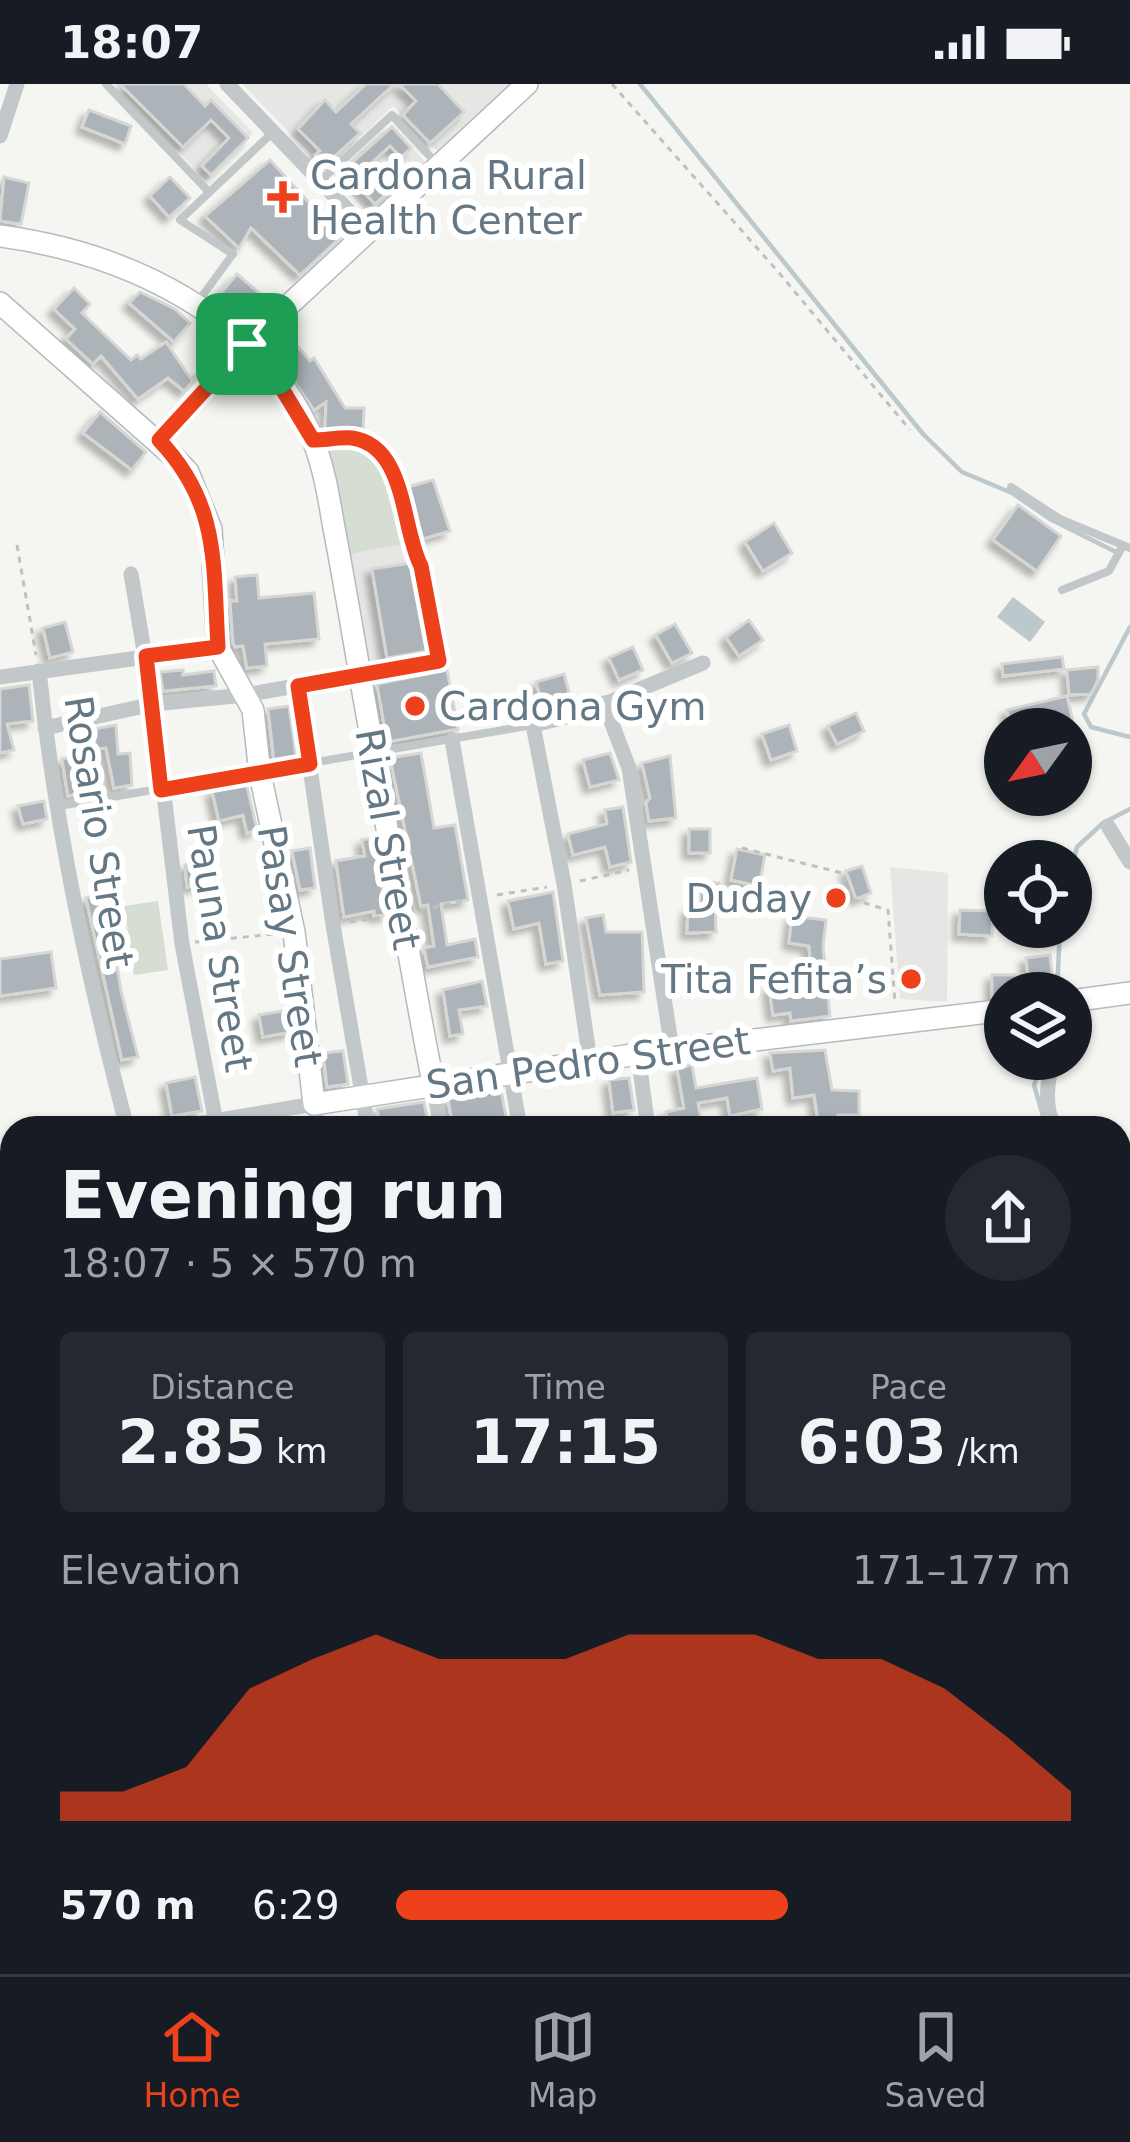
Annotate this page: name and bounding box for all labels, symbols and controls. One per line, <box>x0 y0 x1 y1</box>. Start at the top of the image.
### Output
text: 18:07 <box>60 16 203 69</box>
place label: Cardona Rural Health Center <box>310 153 587 243</box>
marker: Cardona Rural Health Center <box>267 181 299 213</box>
pin <box>196 293 298 395</box>
icon: arrive <box>214 311 280 377</box>
place label: Cardona Gym <box>439 684 706 729</box>
street label: Rosario Street <box>55 693 143 971</box>
marker: Cardona Gym <box>402 693 428 719</box>
north arrow <box>984 708 1092 816</box>
map controls <box>984 708 1092 1080</box>
street label: Rizal Street <box>346 725 430 953</box>
street label: Pauna Street <box>178 821 262 1075</box>
street label: Pasay Street <box>249 822 331 1070</box>
button: locate <box>984 840 1092 948</box>
place label: Duday <box>686 876 812 921</box>
marker: Duday <box>823 885 849 911</box>
place label: Tita Fefita’s <box>660 957 887 1002</box>
marker: Tita Fefita’s <box>898 966 924 992</box>
button: layers <box>984 972 1092 1080</box>
street label: San Pedro Street <box>423 1018 753 1108</box>
button: share <box>945 1155 1071 1281</box>
text: Evening run <box>60 1157 506 1234</box>
text: 18:07 · 5 × 570 m <box>60 1241 417 1286</box>
text: Distance <box>150 1368 295 1407</box>
text: Time <box>525 1368 606 1407</box>
text: Pace <box>870 1368 947 1407</box>
text: 2.85 <box>118 1407 266 1477</box>
text: 17:15 <box>470 1407 661 1477</box>
text: 6:03 <box>797 1407 947 1477</box>
text: km <box>266 1432 327 1471</box>
text: /km <box>947 1432 1020 1471</box>
text: Elevation <box>60 1548 241 1593</box>
text: 171–177 m <box>852 1548 1071 1593</box>
text: 570 m <box>60 1883 196 1928</box>
text: 6:29 <box>252 1883 340 1928</box>
tab: Home <box>143 2004 241 2115</box>
tab: Map <box>528 2004 598 2115</box>
tab: Saved <box>885 2004 986 2115</box>

